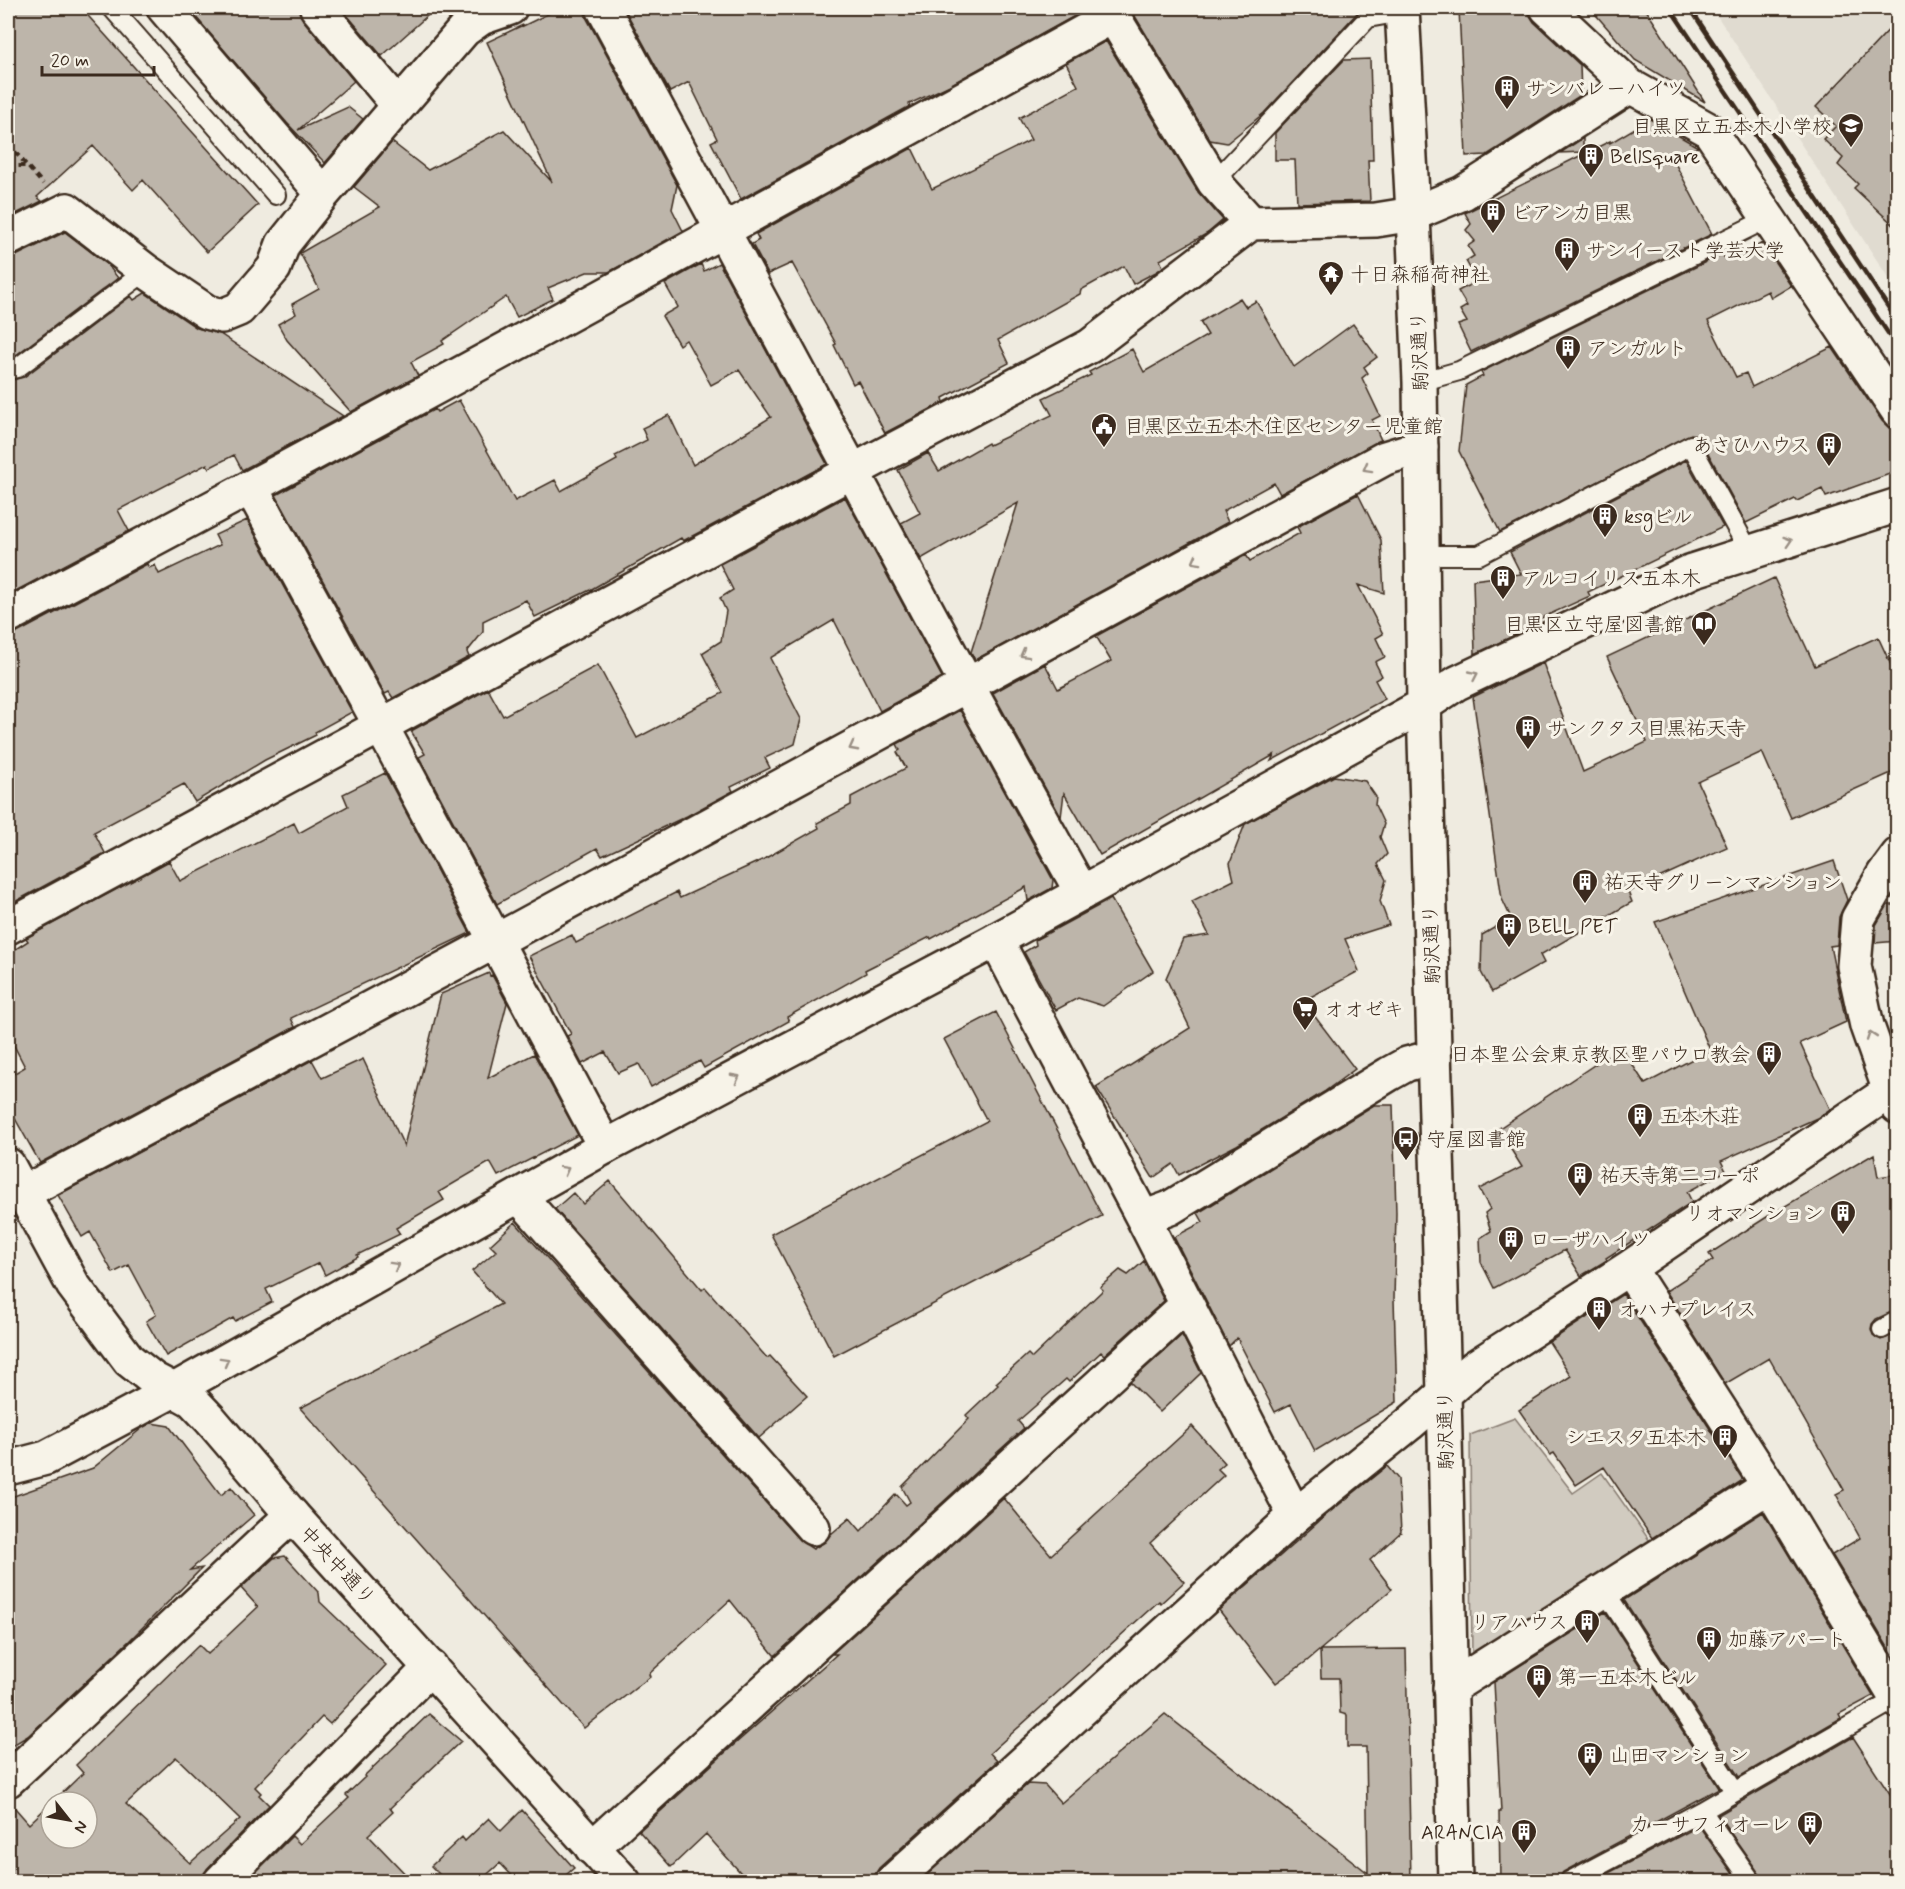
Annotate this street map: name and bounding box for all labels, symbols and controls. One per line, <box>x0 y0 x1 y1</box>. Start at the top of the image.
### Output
scale bar <box>42 39 154 77</box>
text: 20 m <box>51 49 89 73</box>
building icon: サンバレーハイツ <box>1492 73 1522 111</box>
place label: サンバレーハイツ <box>1526 76 1686 103</box>
school or university icon: 目黒区立五本木小学校 <box>1836 111 1866 149</box>
place label: 目黒区立五本木小学校 <box>1632 114 1832 141</box>
building icon: BellSquare <box>1576 141 1606 179</box>
place label: BellSquare <box>1610 144 1700 171</box>
building icon: ビアンカ目黒 <box>1478 197 1508 235</box>
place label: ビアンカ目黒 <box>1512 200 1632 227</box>
building icon: サンイースト学芸大学 <box>1552 235 1582 273</box>
place label: サンイースト学芸大学 <box>1586 238 1785 265</box>
temple icon: 十日森稲荷神社 <box>1316 259 1346 297</box>
place label: 十日森稲荷神社 <box>1350 262 1490 289</box>
street label: 駒沢通り <box>1406 311 1435 391</box>
building icon: アンガルト <box>1553 333 1583 371</box>
place label: アンガルト <box>1588 336 1688 363</box>
public building icon: 目黒区立五本木住区センター児童館 <box>1089 411 1119 449</box>
place label: 目黒区立五本木住区センター児童館 <box>1124 414 1443 441</box>
building icon: あさひハウス <box>1814 430 1844 468</box>
place label: あさひハウス <box>1692 433 1810 460</box>
one-way arrow <box>1363 461 1373 472</box>
building icon: ksgビル <box>1590 501 1620 539</box>
place label: ksgビル <box>1624 504 1693 532</box>
one-way arrow <box>1782 536 1793 548</box>
one-way arrow <box>1191 554 1202 565</box>
building icon: アルコイリス五本木 <box>1488 563 1518 601</box>
place label: アルコイリス五本木 <box>1522 566 1701 593</box>
library icon: 目黒区立守屋図書館 <box>1689 609 1719 647</box>
place label: 目黒区立守屋図書館 <box>1504 612 1684 639</box>
one-way arrow <box>1020 647 1031 658</box>
one-way arrow <box>1467 670 1478 682</box>
building icon: サンクタス目黒祐天寺 <box>1513 713 1543 751</box>
place label: サンクタス目黒祐天寺 <box>1547 716 1746 743</box>
one-way arrow <box>849 740 859 751</box>
building icon: 祐天寺グリーンマンション <box>1570 867 1600 905</box>
place label: 祐天寺グリーンマンション <box>1604 870 1842 897</box>
street label: 駒沢通り <box>1418 904 1447 984</box>
building icon: BELL PET <box>1494 911 1524 949</box>
place label: BELL PET <box>1528 914 1619 941</box>
supermarket icon: オオゼキ <box>1290 994 1320 1032</box>
place label: オオゼキ <box>1324 997 1404 1024</box>
one-way arrow <box>1865 1031 1878 1042</box>
building icon: 日本聖公会東京教区聖パウロ教会 <box>1754 1039 1784 1077</box>
place label: 日本聖公会東京教区聖パウロ教会 <box>1450 1042 1750 1069</box>
one-way arrow <box>730 1074 741 1085</box>
building icon: 五本木荘 <box>1625 1101 1655 1139</box>
place label: 五本木荘 <box>1660 1104 1740 1131</box>
bus stop icon: 守屋図書館 <box>1391 1124 1421 1162</box>
place label: 守屋図書館 <box>1426 1127 1526 1154</box>
building icon: 祐天寺第二コーポ <box>1565 1160 1595 1198</box>
place label: 祐天寺第二コーポ <box>1600 1163 1760 1190</box>
one-way arrow <box>559 1166 569 1177</box>
building icon: リオマンション <box>1828 1198 1858 1236</box>
place label: リオマンション <box>1685 1201 1824 1228</box>
building icon: ローザハイツ <box>1496 1224 1526 1262</box>
place label: ローザハイツ <box>1530 1227 1651 1254</box>
one-way arrow <box>389 1262 399 1273</box>
building icon: オハナプレイス <box>1584 1294 1614 1332</box>
place label: オハナプレイス <box>1618 1297 1756 1324</box>
one-way arrow <box>218 1357 229 1368</box>
street label: 駒沢通り <box>1432 1390 1461 1470</box>
building icon: シエスタ五本木 <box>1710 1422 1740 1460</box>
place label: シエスタ五本木 <box>1566 1425 1706 1452</box>
street label: 中央中通り <box>293 1520 381 1612</box>
building icon: リアハウス <box>1572 1607 1602 1645</box>
place label: リアハウス <box>1470 1610 1568 1637</box>
building icon: 加藤アパート <box>1694 1624 1724 1662</box>
place label: 加藤アパート <box>1728 1627 1847 1654</box>
building icon: 第一五本木ビル <box>1524 1662 1554 1700</box>
place label: 第一五本木ビル <box>1558 1665 1698 1692</box>
building icon: 山田マンション <box>1575 1740 1605 1778</box>
place label: 山田マンション <box>1610 1743 1749 1770</box>
north arrow <box>39 1790 99 1850</box>
building icon: カーサフィオーレ <box>1795 1809 1825 1847</box>
place label: カーサフィオーレ <box>1630 1812 1790 1839</box>
text: N <box>69 1817 92 1837</box>
building icon: ARANCIA <box>1509 1817 1539 1855</box>
place label: ARANCIA <box>1421 1820 1504 1847</box>

